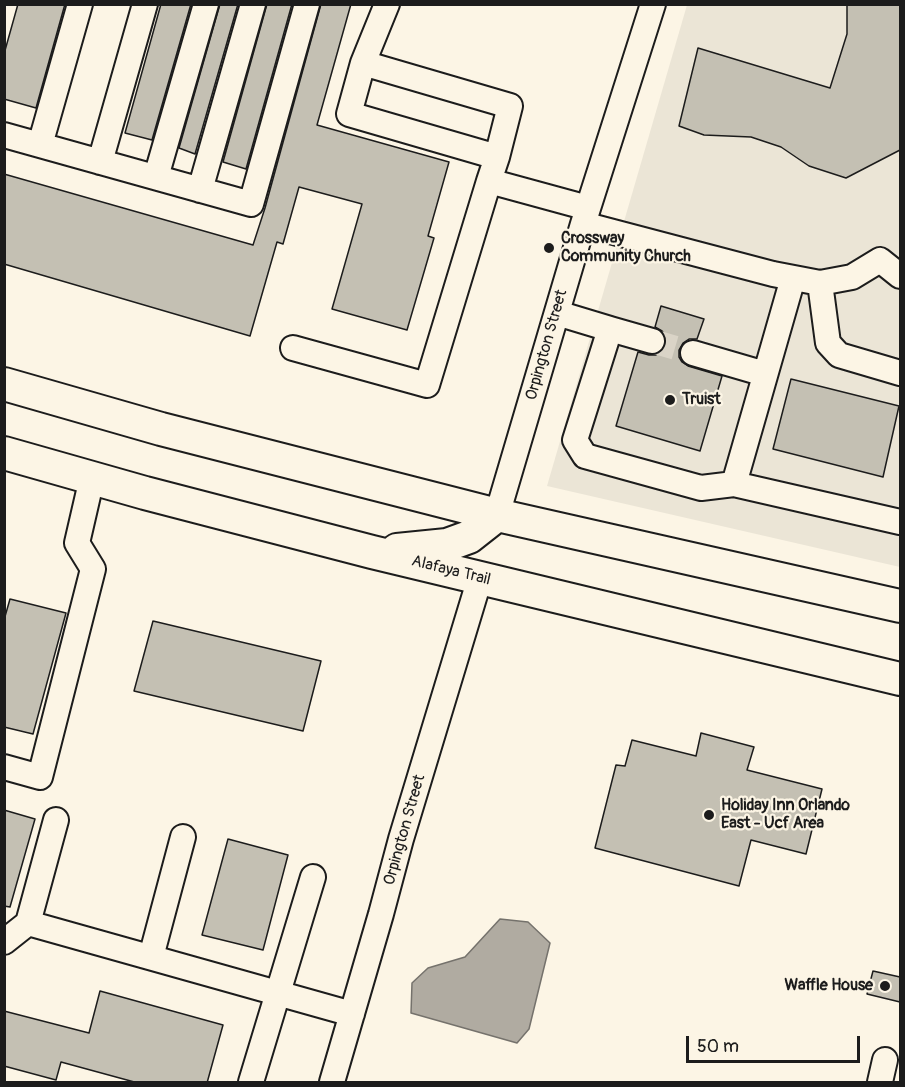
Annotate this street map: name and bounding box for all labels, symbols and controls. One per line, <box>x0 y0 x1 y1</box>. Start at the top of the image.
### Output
place label: Crossway Community Church <box>561 229 691 267</box>
marker: Crossway Community Church <box>542 241 556 255</box>
street label: Orpington Street <box>522 288 572 402</box>
place label: Truist <box>682 390 721 410</box>
marker: Truist <box>663 393 677 407</box>
street label: Alafaya Trail <box>409 552 493 590</box>
street label: Orpington Street <box>380 773 430 887</box>
place label: Holiday Inn Orlando East - Ucf Area <box>721 796 850 834</box>
marker: Holiday Inn Orlando East - Ucf Area <box>702 808 716 822</box>
place label: Waffle House <box>784 976 873 996</box>
marker: Waffle House <box>878 979 892 993</box>
scale bar <box>689 1024 863 1062</box>
text: 50 m <box>697 1035 739 1058</box>

